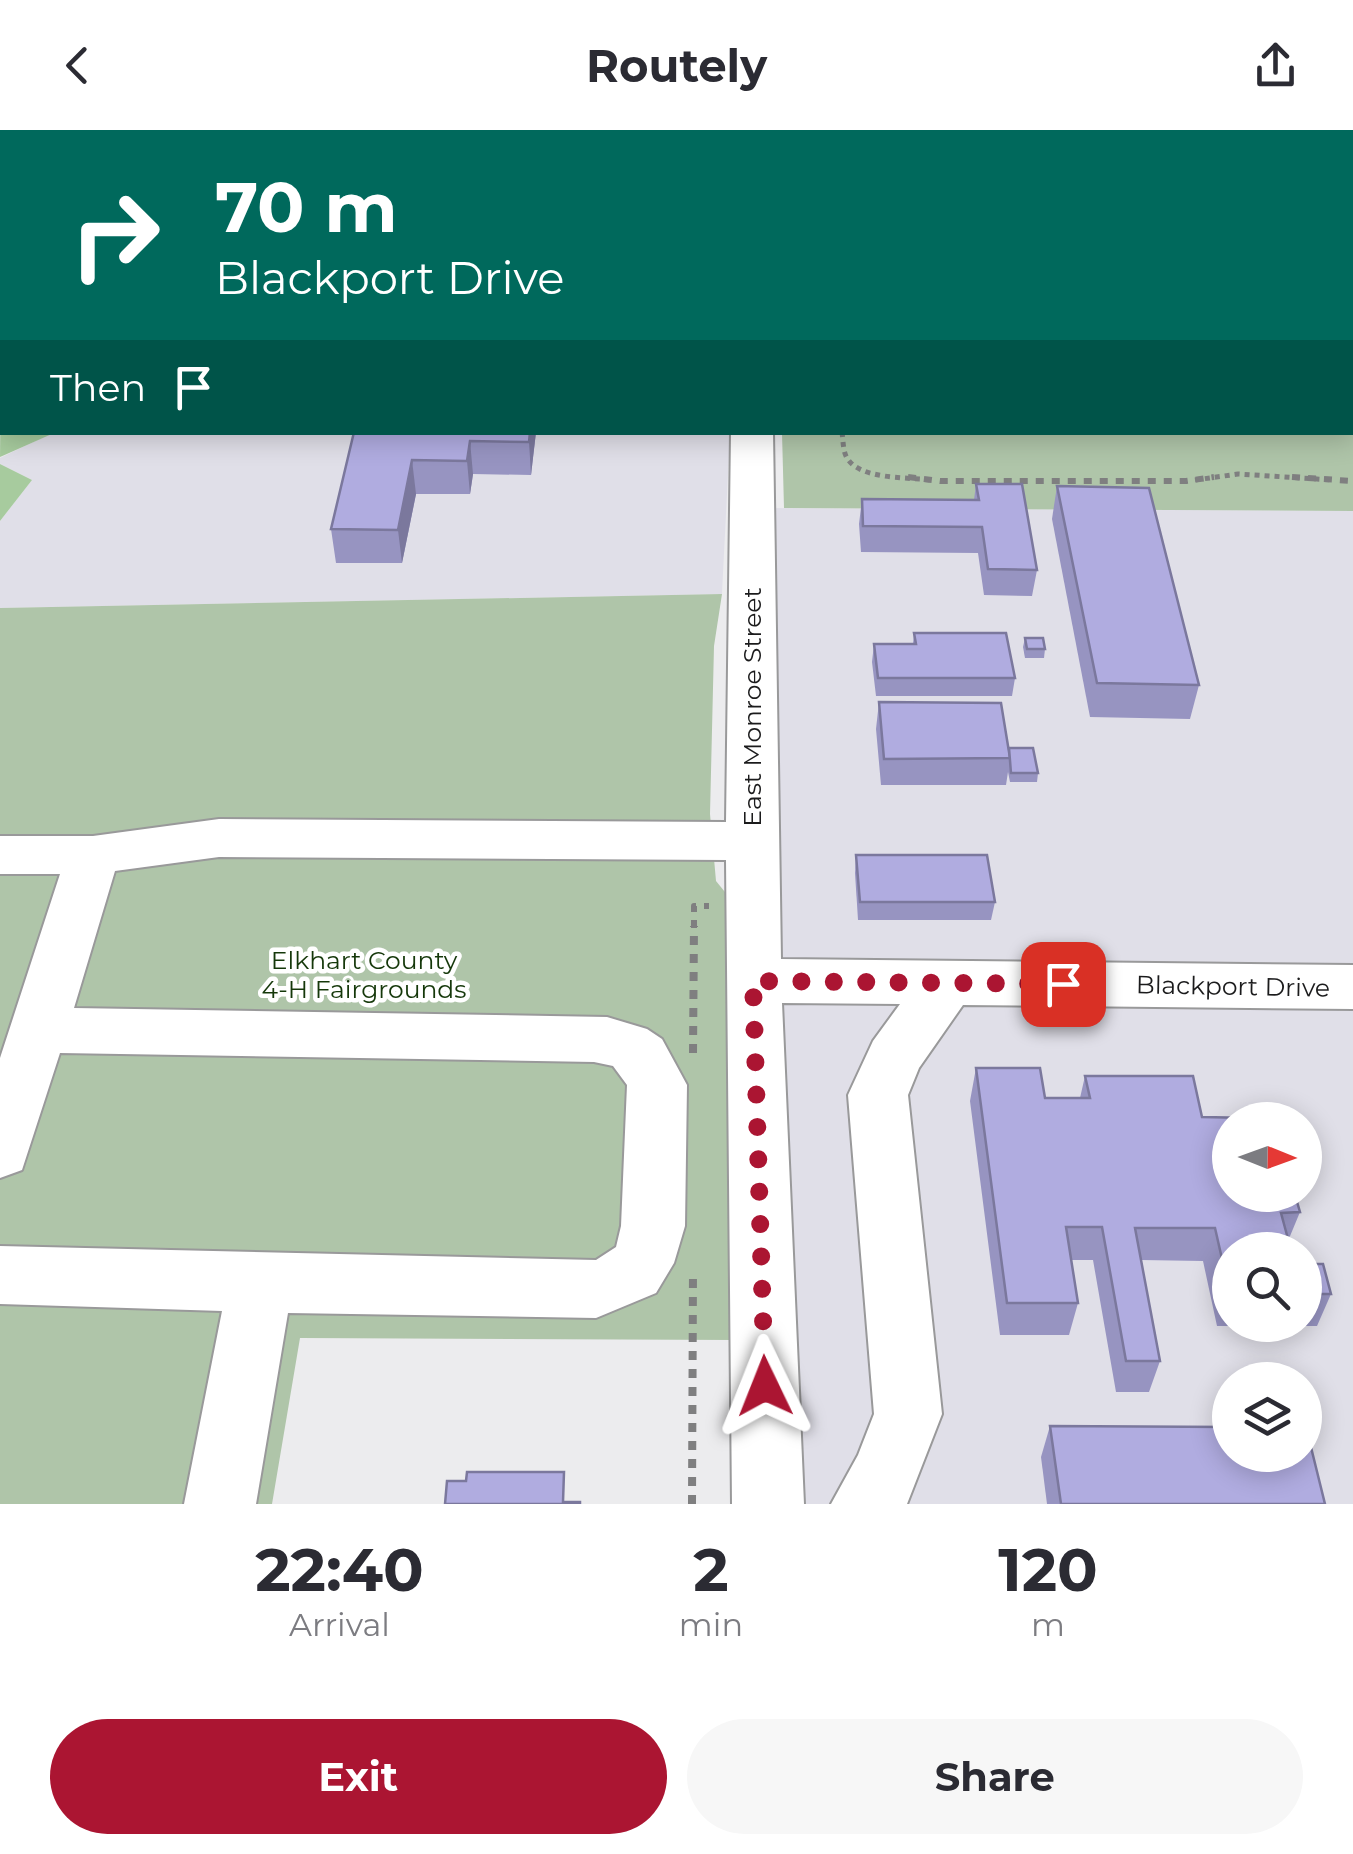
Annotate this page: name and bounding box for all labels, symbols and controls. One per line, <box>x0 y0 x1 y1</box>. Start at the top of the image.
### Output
icon: back <box>50 38 105 93</box>
text: Routely <box>586 38 767 93</box>
icon: share <box>1248 38 1303 93</box>
text: 70 m <box>215 164 398 250</box>
icon: right <box>50 170 180 300</box>
text: Blackport Drive <box>215 250 565 305</box>
icon: arrive <box>166 360 221 415</box>
text: Then <box>50 364 146 411</box>
street label: East Monroe Street <box>737 587 767 827</box>
pin <box>1021 942 1106 1027</box>
park label: Elkhart County 4-H Fairgrounds <box>261 945 467 1004</box>
icon: arrive <box>1036 957 1091 1012</box>
street label: Blackport Drive <box>1136 969 1330 1003</box>
north arrow <box>1212 1102 1322 1212</box>
map controls <box>1212 1102 1322 1472</box>
button: search <box>1212 1232 1322 1342</box>
position arrow <box>713 1334 817 1438</box>
button: layers <box>1212 1362 1322 1472</box>
text: 22:40 <box>255 1533 424 1606</box>
text: 2 <box>693 1533 729 1606</box>
text: 120 <box>998 1533 1098 1606</box>
text: Arrival <box>289 1605 390 1644</box>
text: min <box>679 1605 743 1644</box>
text: m <box>1031 1605 1065 1644</box>
button: Exit <box>50 1719 667 1834</box>
button: Share <box>687 1719 1303 1834</box>

